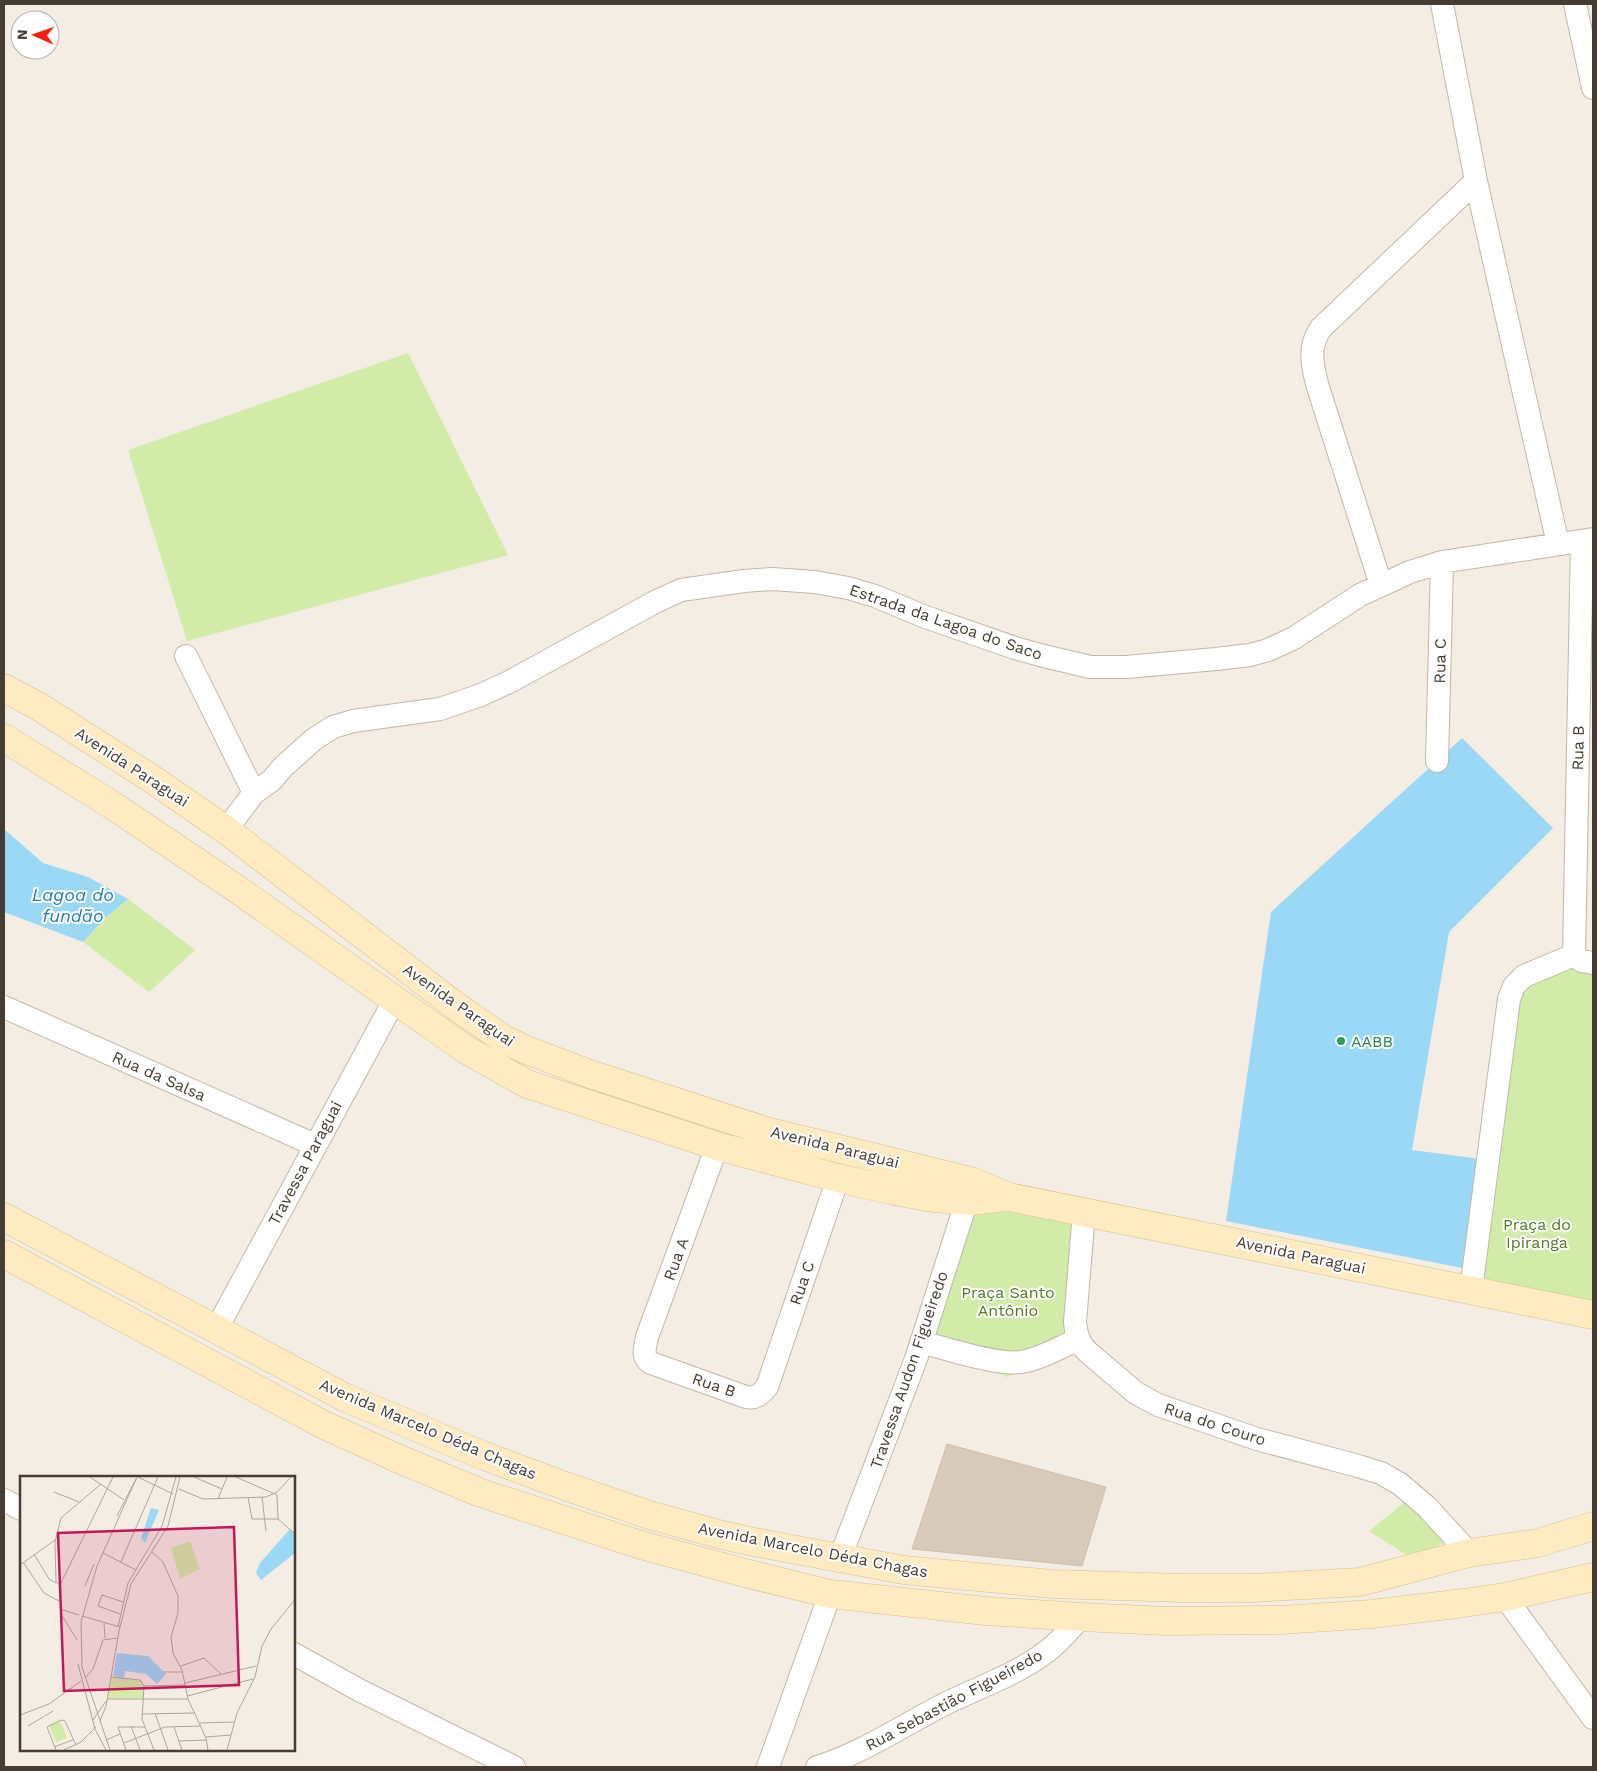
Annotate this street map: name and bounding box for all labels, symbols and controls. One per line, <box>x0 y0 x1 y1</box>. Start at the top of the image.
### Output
north arrow <box>10 10 60 60</box>
text: N <box>14 29 30 40</box>
street label: Estrada da Lagoa do Saco <box>847 580 1045 664</box>
street label: Rua C <box>1430 638 1450 684</box>
street label: Avenida Paraguai <box>72 723 192 811</box>
street label: Rua B <box>1568 725 1588 771</box>
water label: Lagoa do fundão <box>32 884 114 926</box>
street label: Avenida Paraguai <box>400 959 518 1051</box>
place label: AABB <box>1351 1032 1393 1051</box>
marker: AABB <box>1335 1035 1347 1047</box>
street label: Rua da Salsa <box>109 1047 209 1105</box>
street label: Travessa Paraguai <box>264 1098 346 1228</box>
street label: Avenida Paraguai <box>769 1122 901 1172</box>
park label: Praça do Ipiranga <box>1503 1215 1571 1252</box>
street label: Avenida Paraguai <box>1235 1232 1367 1278</box>
street label: Rua A <box>659 1234 693 1283</box>
street label: Rua C <box>786 1258 818 1308</box>
street label: Travessa Audon Figueiredo <box>866 1269 952 1471</box>
park label: Praça Santo Antônio <box>961 1283 1055 1320</box>
street label: Rua B <box>690 1369 738 1401</box>
street label: Avenida Marcelo Déda Chagas <box>317 1375 539 1483</box>
street label: Rua do Couro <box>1162 1399 1268 1449</box>
inset map <box>20 1476 295 1751</box>
street label: Avenida Marcelo Déda Chagas <box>696 1518 930 1582</box>
street label: Rua Sebastião Figueiredo <box>862 1645 1046 1755</box>

